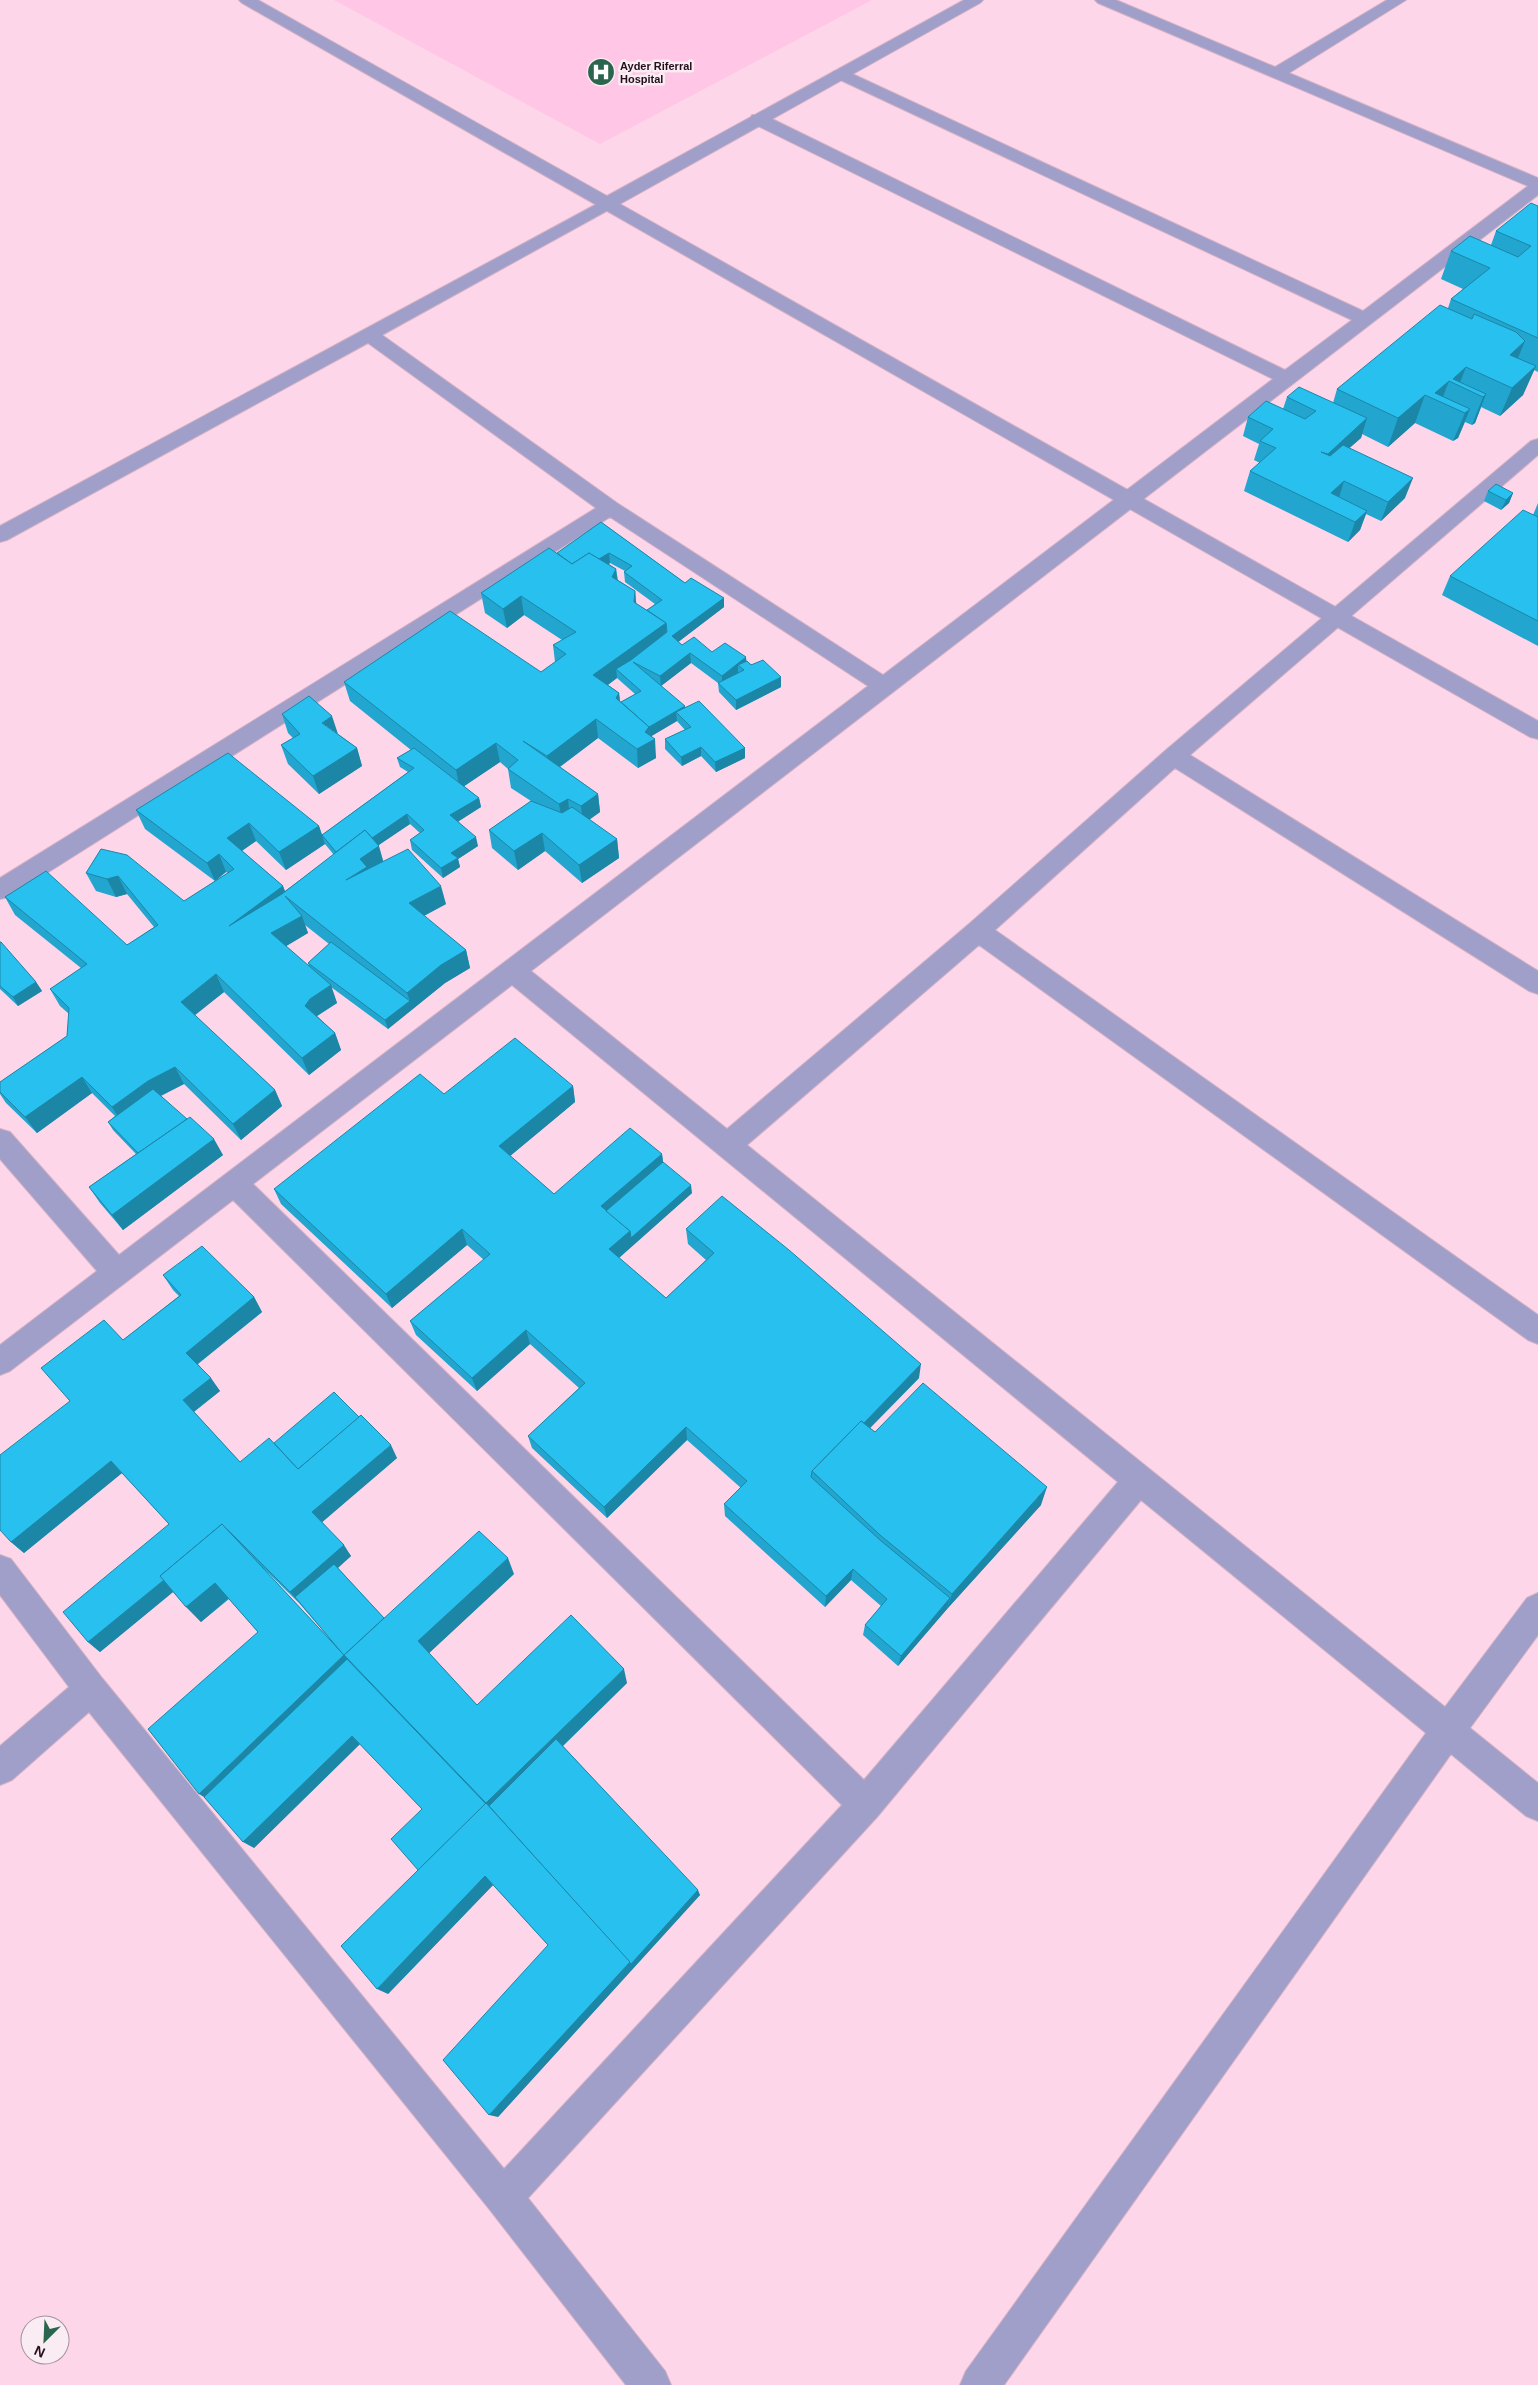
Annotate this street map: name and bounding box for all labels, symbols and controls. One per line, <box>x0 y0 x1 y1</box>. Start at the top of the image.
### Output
hospital icon: Ayder Riferral Hospital <box>586 57 616 87</box>
place label: Ayder Riferral Hospital <box>620 60 692 85</box>
north arrow <box>20 2315 70 2365</box>
text: N <box>32 2343 48 2361</box>

